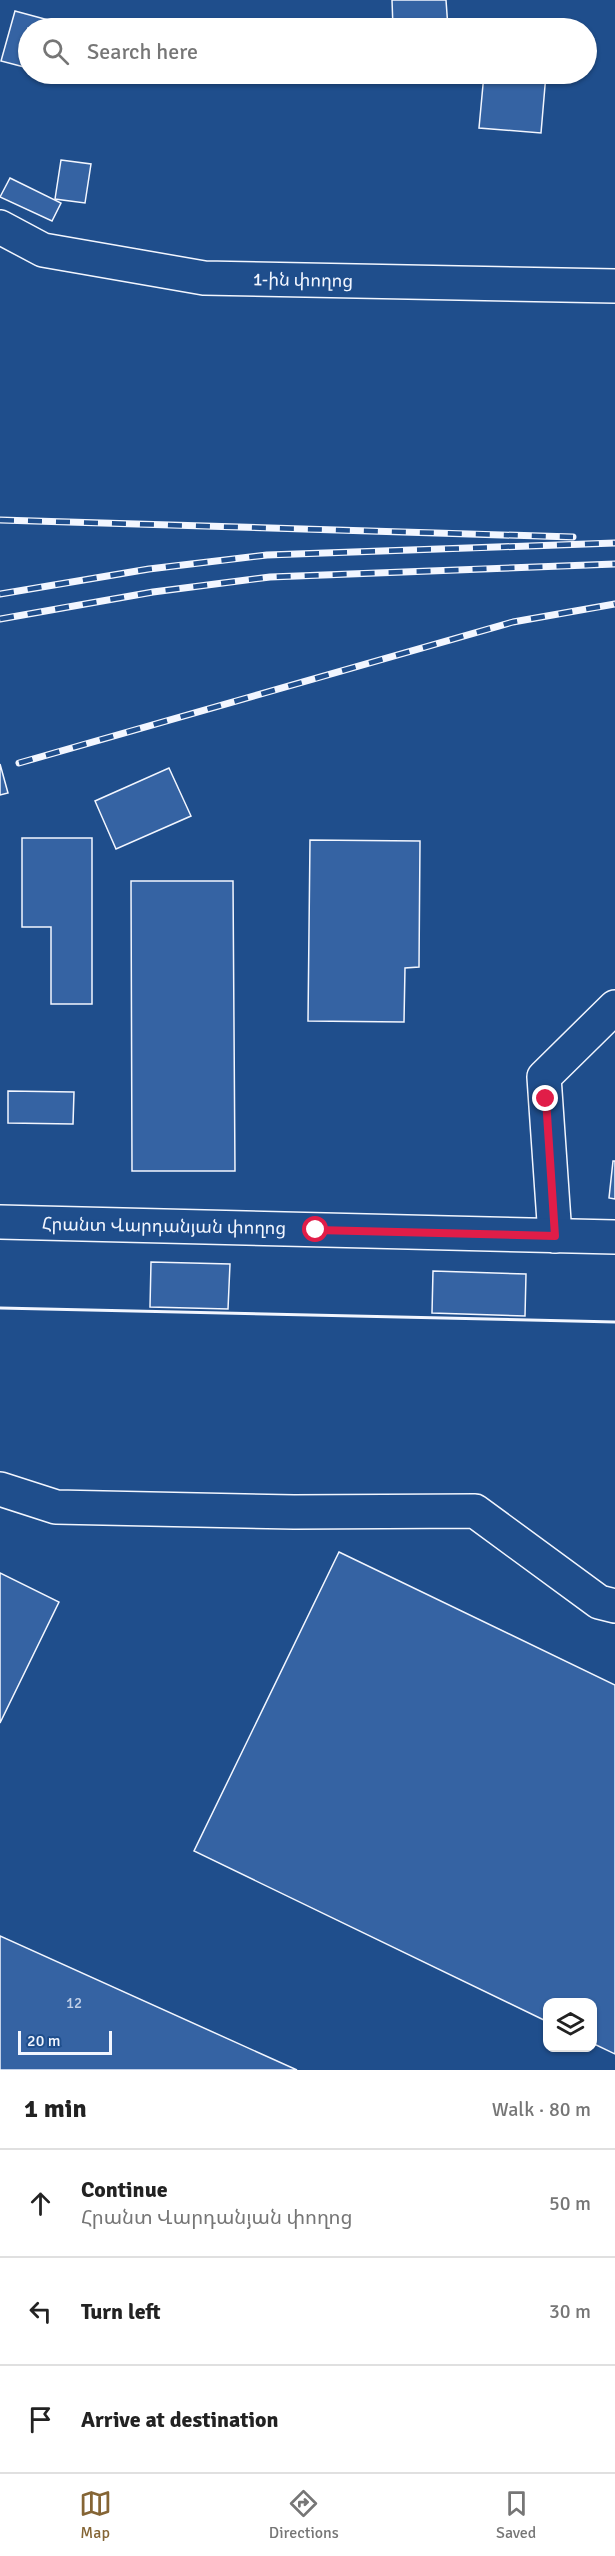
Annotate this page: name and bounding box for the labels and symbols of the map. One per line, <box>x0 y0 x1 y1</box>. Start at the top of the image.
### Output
street label: 1-ին փողոց <box>253 268 353 292</box>
route end <box>532 1085 558 1111</box>
street label: Հրանտ Վարդանյան փողոց <box>42 1213 286 1239</box>
route start <box>302 1216 328 1242</box>
house number: 12 <box>66 1994 82 2012</box>
scale bar <box>18 2028 112 2056</box>

